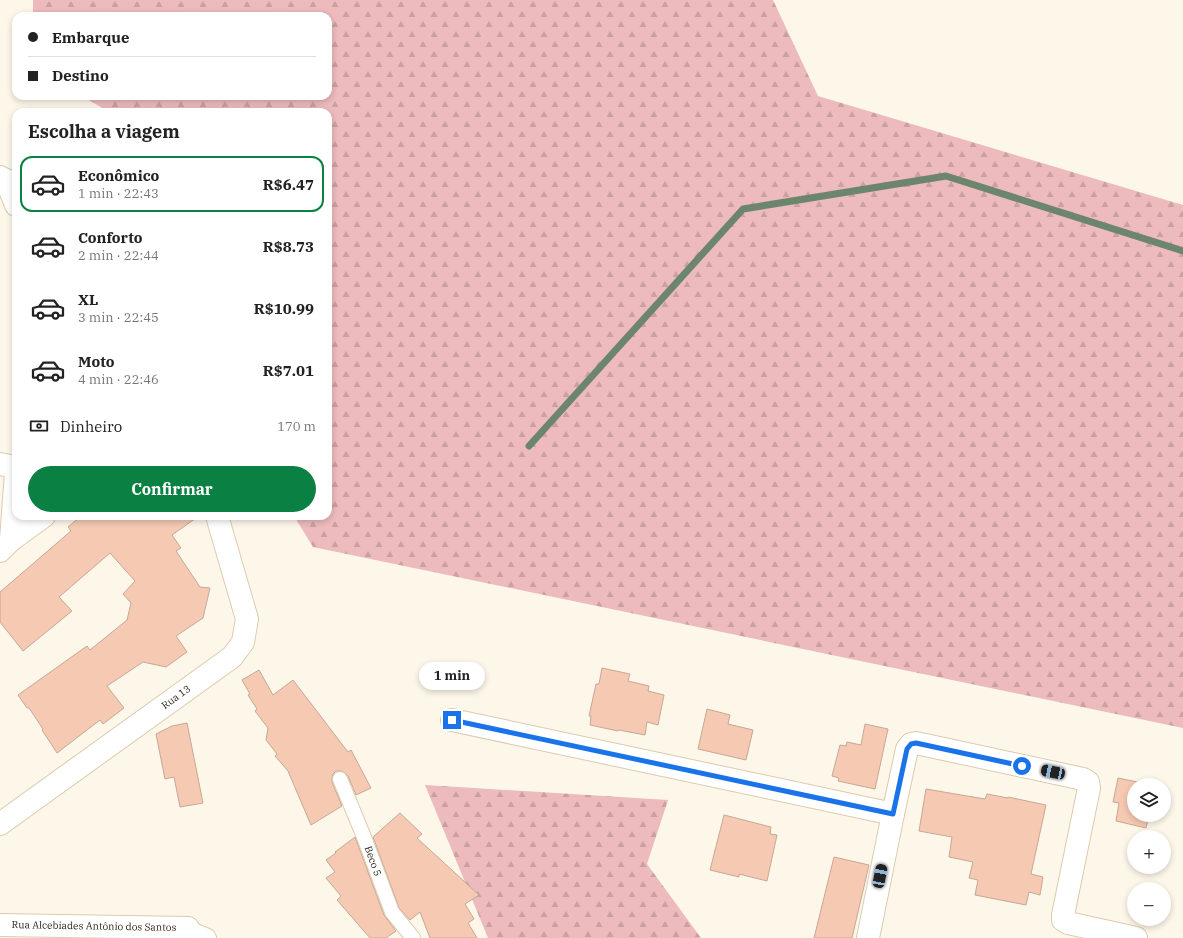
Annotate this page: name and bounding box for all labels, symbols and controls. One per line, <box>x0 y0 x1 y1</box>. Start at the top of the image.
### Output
text: Embarque <box>52 28 130 47</box>
text: Destino <box>52 66 109 85</box>
text: Escolha a viagem <box>28 120 180 143</box>
icon: car <box>30 166 66 202</box>
text: Econômico <box>78 166 159 185</box>
text: R$6.47 <box>263 175 314 194</box>
text: 1 min · 22:43 <box>78 185 159 202</box>
icon: car <box>30 228 66 264</box>
text: Conforto <box>78 228 143 247</box>
text: R$8.73 <box>263 237 314 256</box>
text: 2 min · 22:44 <box>78 247 159 264</box>
icon: car <box>30 290 66 326</box>
text: XL <box>78 290 98 309</box>
text: R$10.99 <box>254 299 314 318</box>
text: 3 min · 22:45 <box>78 309 159 326</box>
icon: car <box>30 352 66 388</box>
text: Moto <box>78 352 115 371</box>
text: R$7.01 <box>263 361 314 380</box>
text: 4 min · 22:46 <box>78 371 159 388</box>
icon: cash <box>28 415 50 437</box>
text: Dinheiro <box>60 417 122 436</box>
text: 170 m <box>277 418 316 435</box>
button: Confirmar <box>28 466 316 512</box>
callout: 1 min <box>419 662 485 690</box>
text: 1 min <box>434 667 470 684</box>
street label: Rua 13 <box>159 682 193 712</box>
route end <box>443 711 461 729</box>
route start <box>1013 757 1031 775</box>
car <box>1040 764 1066 780</box>
map controls <box>1127 778 1171 926</box>
button: layers <box>1127 778 1171 822</box>
button: + <box>1127 830 1171 874</box>
street label: Beco 5 <box>362 844 384 878</box>
car <box>872 863 888 889</box>
button: − <box>1127 882 1171 926</box>
street label: Rua Alcebiades Antônio dos Santos <box>12 918 177 934</box>

